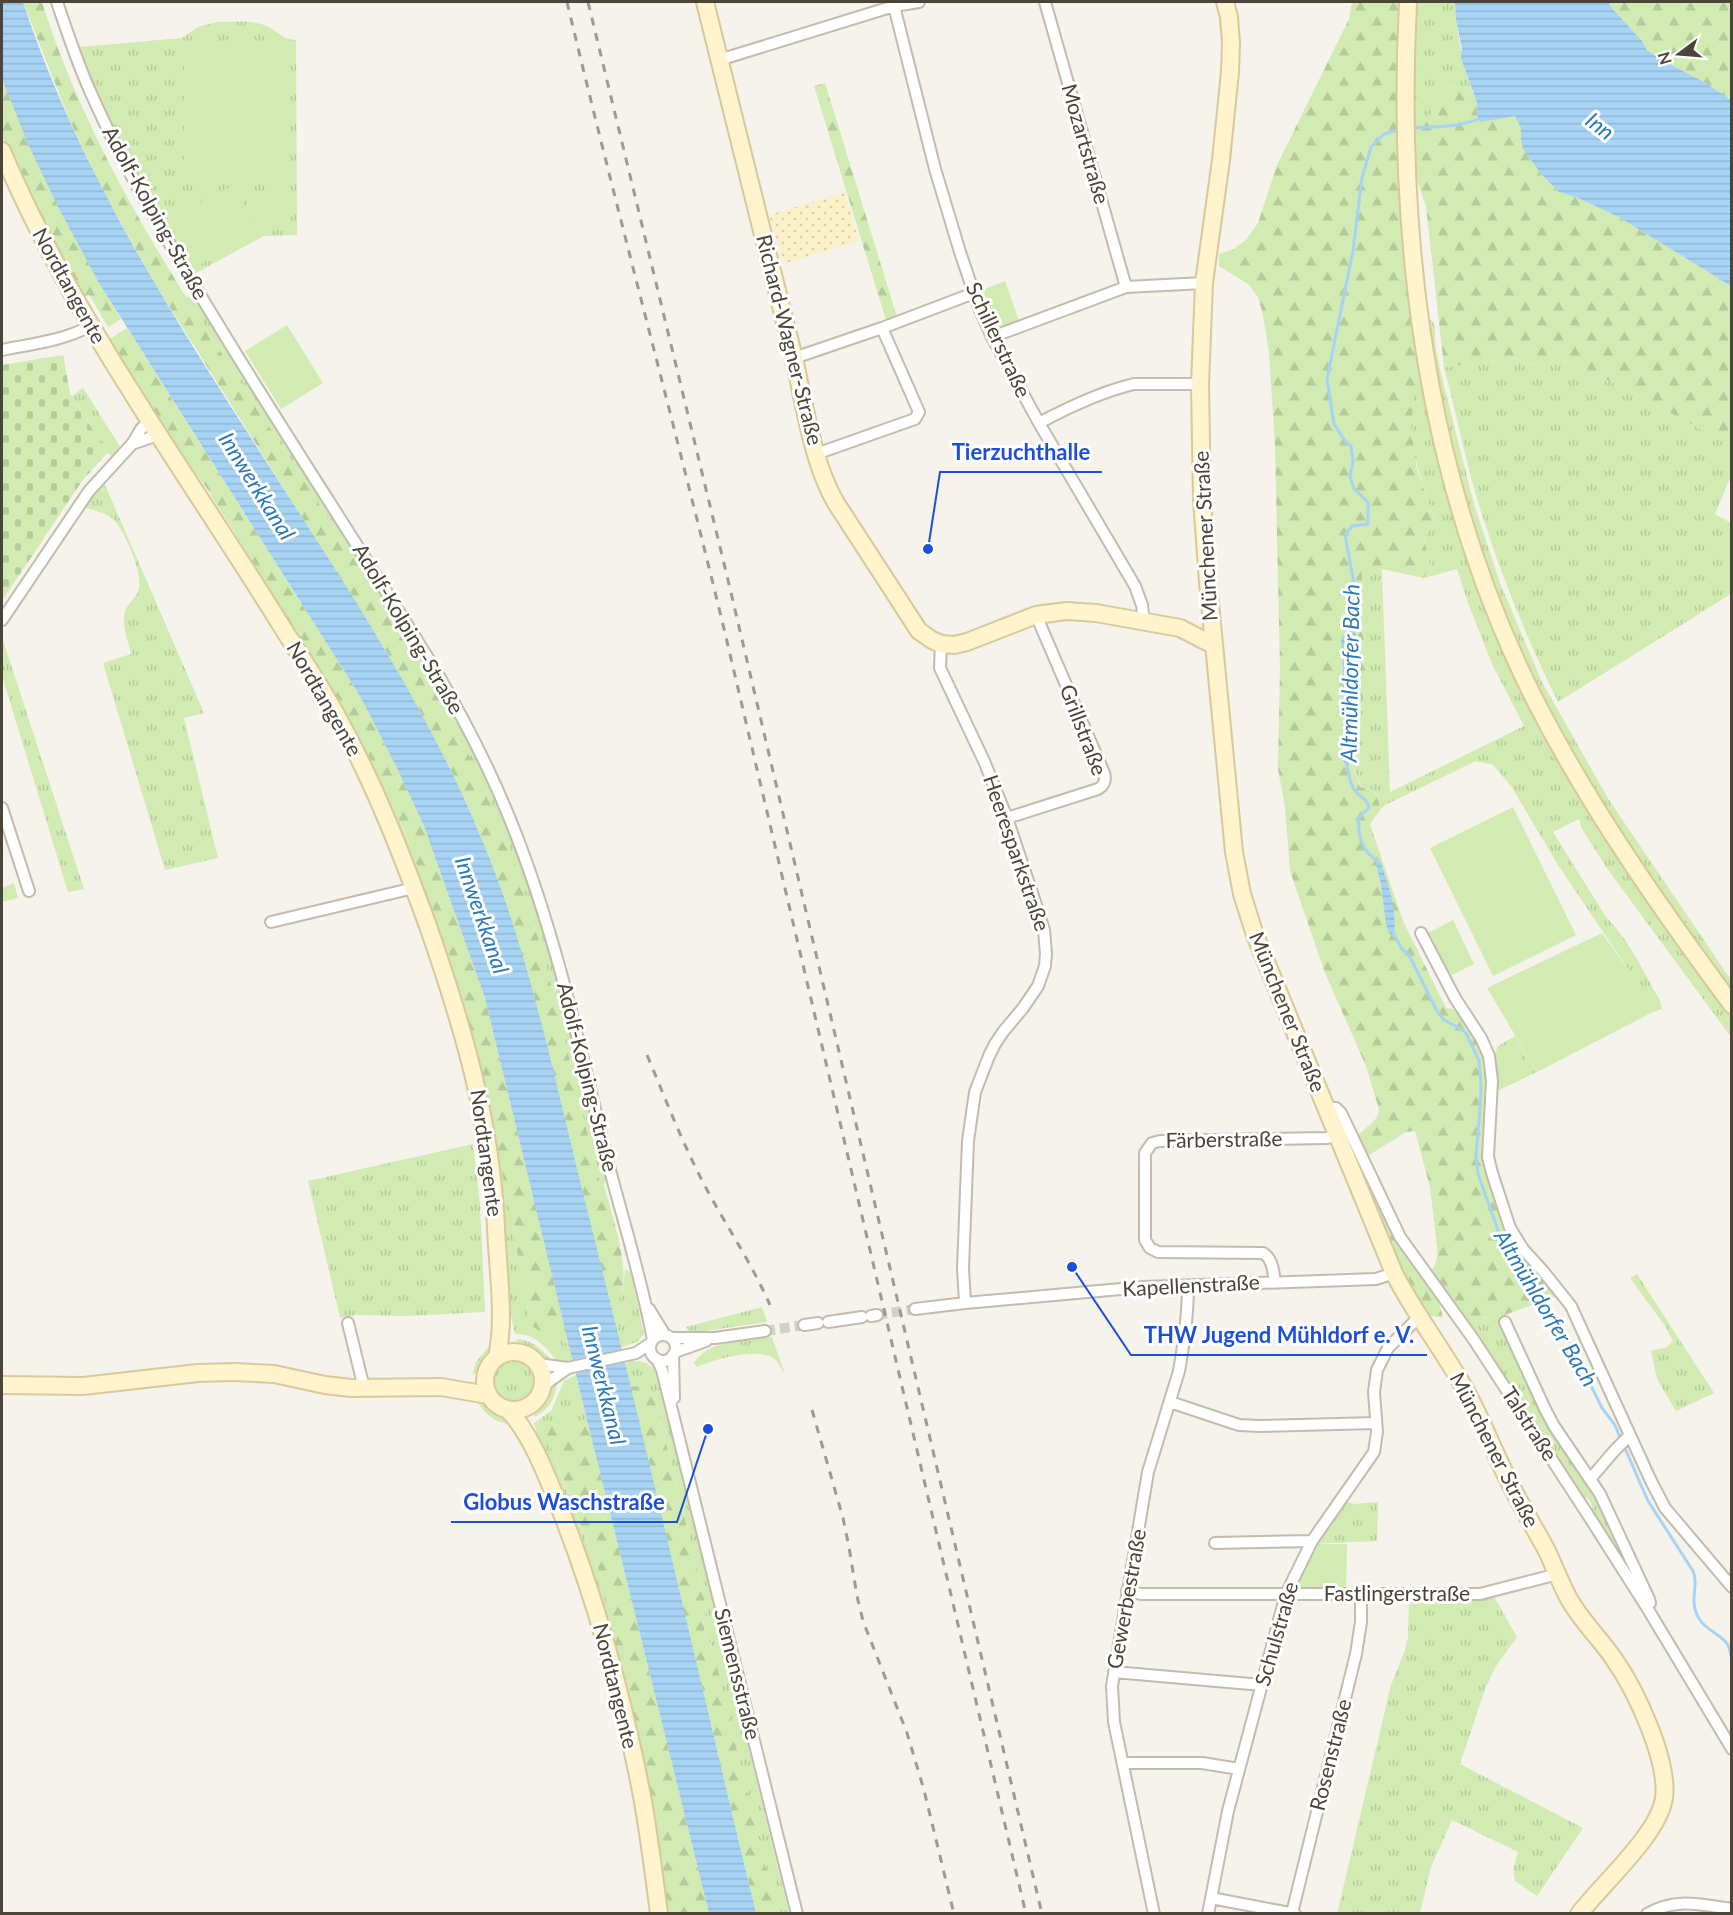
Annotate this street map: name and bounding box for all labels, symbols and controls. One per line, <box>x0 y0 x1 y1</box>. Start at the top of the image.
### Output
north arrow <box>1649 24 1709 84</box>
text: N <box>1653 50 1675 67</box>
street label: Mozartstraße <box>1057 81 1116 207</box>
water label: Inn <box>1581 106 1620 145</box>
street label: Adolf-Kolping-Straße <box>98 121 214 303</box>
street label: Nordtangente <box>28 223 112 347</box>
street label: Richard-Wagner-Straße <box>752 232 829 447</box>
street label: Schillerstraße <box>962 278 1037 401</box>
water label: Innwerkkanal <box>214 427 301 545</box>
callout: Tierzuchthalle <box>940 432 1102 472</box>
text: Tierzuchthalle <box>952 438 1090 465</box>
street label: Münchener Straße <box>1188 450 1221 622</box>
street label: Adolf-Kolping-Straße <box>349 539 470 718</box>
water label: Altmühldorfer Bach <box>1334 584 1365 763</box>
street label: Nordtangente <box>282 636 368 760</box>
street label: Grillstraße <box>1056 680 1113 779</box>
street label: Heeresparkstraße <box>979 771 1056 934</box>
water label: Innwerkkanal <box>450 853 515 977</box>
street label: Münchener Straße <box>1245 928 1332 1095</box>
street label: Adolf-Kolping-Straße <box>553 979 624 1174</box>
street label: Nordtangente <box>466 1088 509 1218</box>
street label: Färberstraße <box>1165 1125 1283 1152</box>
water label: Altmühldorfer Bach <box>1488 1224 1604 1391</box>
street label: Kapellenstraße <box>1122 1268 1260 1301</box>
callout: THW Jugend Mühldorf e. V. <box>1131 1315 1427 1355</box>
text: THW Jugend Mühldorf e. V. <box>1144 1321 1414 1348</box>
water label: Innwerkkanal <box>577 1322 632 1447</box>
street label: Münchener Straße <box>1445 1368 1545 1531</box>
street label: Talstraße <box>1497 1381 1563 1465</box>
callout: Globus Waschstraße <box>451 1482 677 1522</box>
text: Globus Waschstraße <box>463 1488 665 1515</box>
street label: Gewerbestraße <box>1101 1527 1150 1671</box>
street label: Schulstraße <box>1249 1578 1302 1689</box>
street label: Fastlingerstraße <box>1324 1580 1470 1605</box>
street label: Siemensstraße <box>710 1605 767 1742</box>
street label: Nordtangente <box>589 1620 644 1751</box>
street label: Rosenstraße <box>1304 1696 1355 1813</box>

